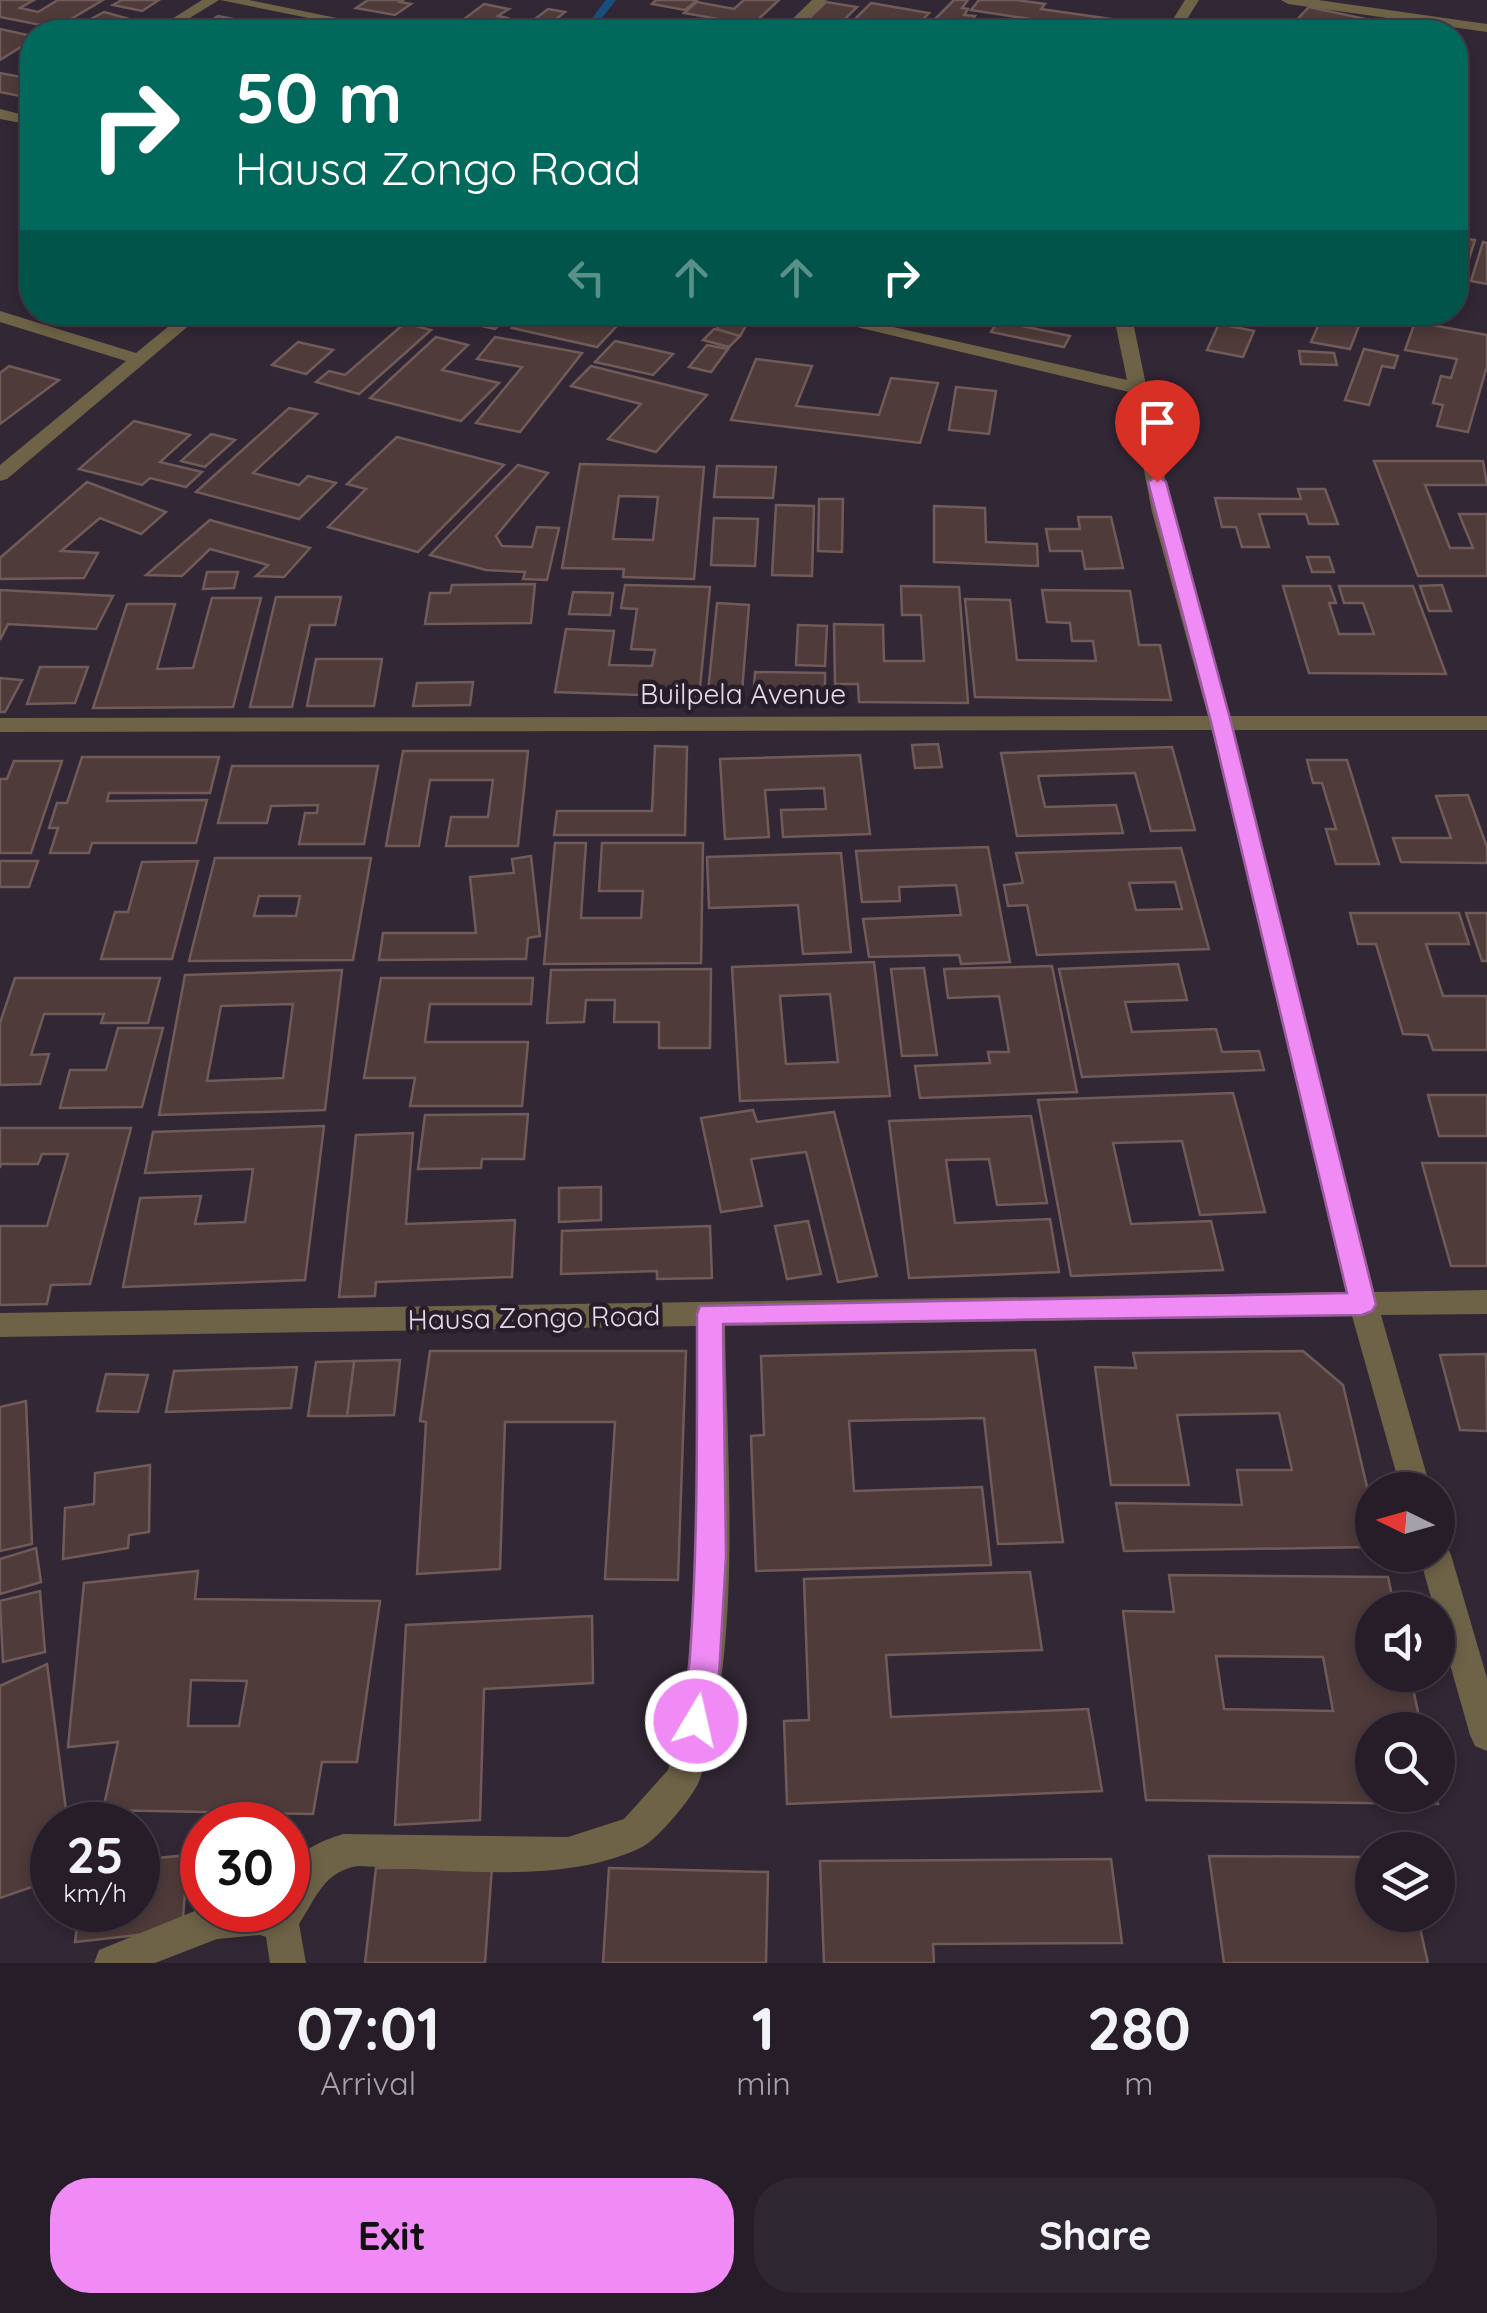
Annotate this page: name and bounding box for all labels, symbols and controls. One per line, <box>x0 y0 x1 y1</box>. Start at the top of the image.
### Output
text: 50 m <box>235 53 402 141</box>
icon: right <box>70 60 200 190</box>
text: Hausa Zongo Road <box>235 140 641 196</box>
icon: left <box>559 250 614 305</box>
icon: ahead <box>664 250 719 305</box>
icon: ahead <box>769 250 824 305</box>
icon: right <box>874 250 929 305</box>
pin <box>1115 380 1200 483</box>
icon: arrive <box>1130 395 1185 450</box>
street label: Builpela Avenue <box>640 676 846 711</box>
street label: Hausa Zongo Road <box>407 1297 661 1337</box>
north arrow <box>1355 1472 1455 1572</box>
map controls <box>1355 1472 1455 1932</box>
button: sound <box>1355 1592 1455 1692</box>
position arrow <box>644 1669 748 1773</box>
button: search <box>1355 1712 1455 1812</box>
speed limit sign: 30 <box>180 1802 310 1932</box>
text: 25 <box>66 1823 124 1886</box>
button: layers <box>1355 1832 1455 1932</box>
text: km/h <box>63 1877 127 1908</box>
text: 07:01 <box>296 1990 440 2065</box>
text: 1 <box>752 1990 775 2065</box>
text: 280 <box>1087 1990 1191 2065</box>
text: Arrival <box>320 2063 416 2103</box>
text: min <box>736 2063 791 2103</box>
text: m <box>1124 2063 1153 2103</box>
button: Exit <box>50 2178 734 2293</box>
button: Share <box>754 2178 1437 2293</box>

